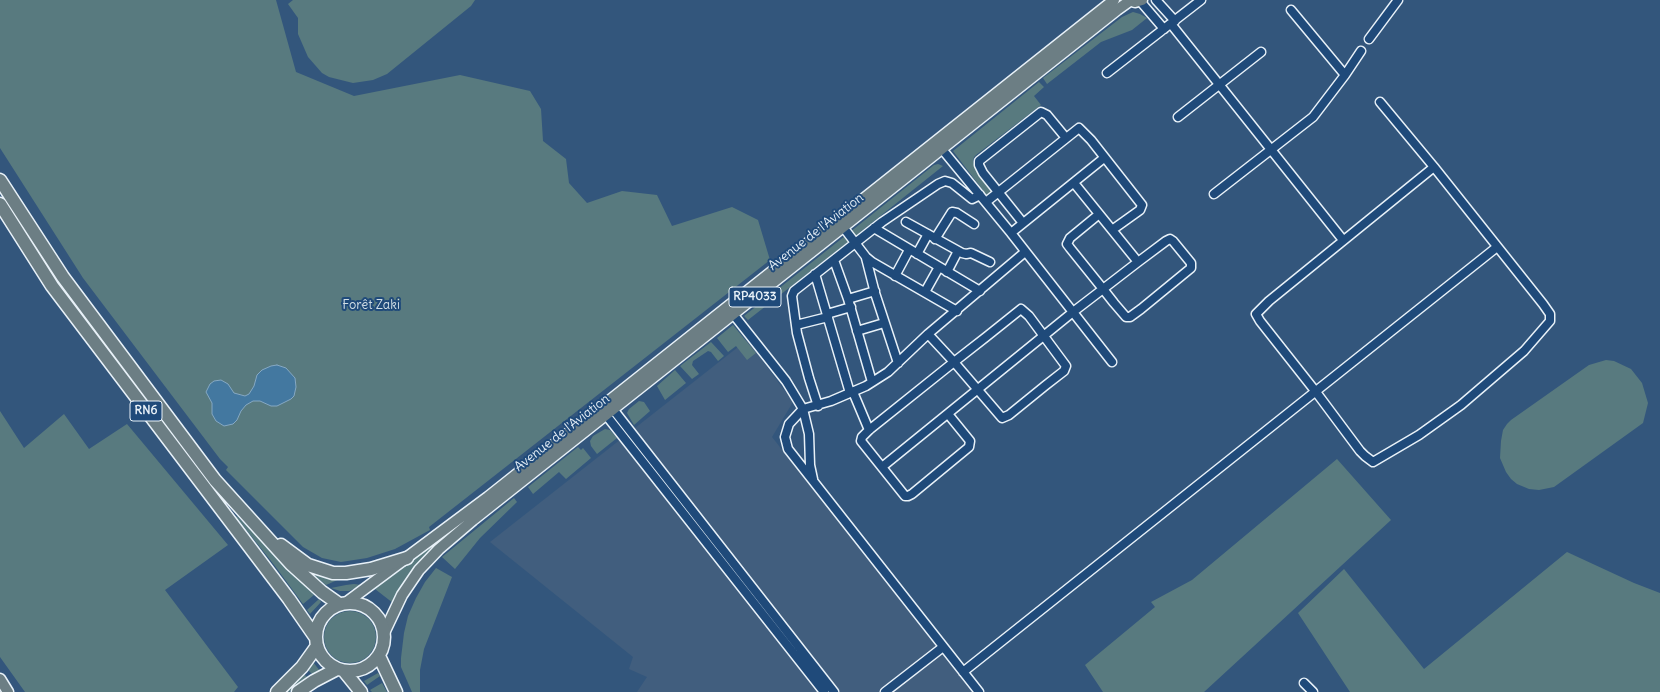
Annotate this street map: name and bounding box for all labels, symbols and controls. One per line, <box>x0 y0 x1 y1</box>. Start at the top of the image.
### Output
street label: Avenue de l'Aviation <box>765 190 867 274</box>
road number: RP4033 <box>729 287 781 307</box>
park label: Forêt Zaki <box>342 297 400 313</box>
street label: Avenue de l'Aviation <box>511 391 613 475</box>
road number: RN6 <box>130 401 162 421</box>

